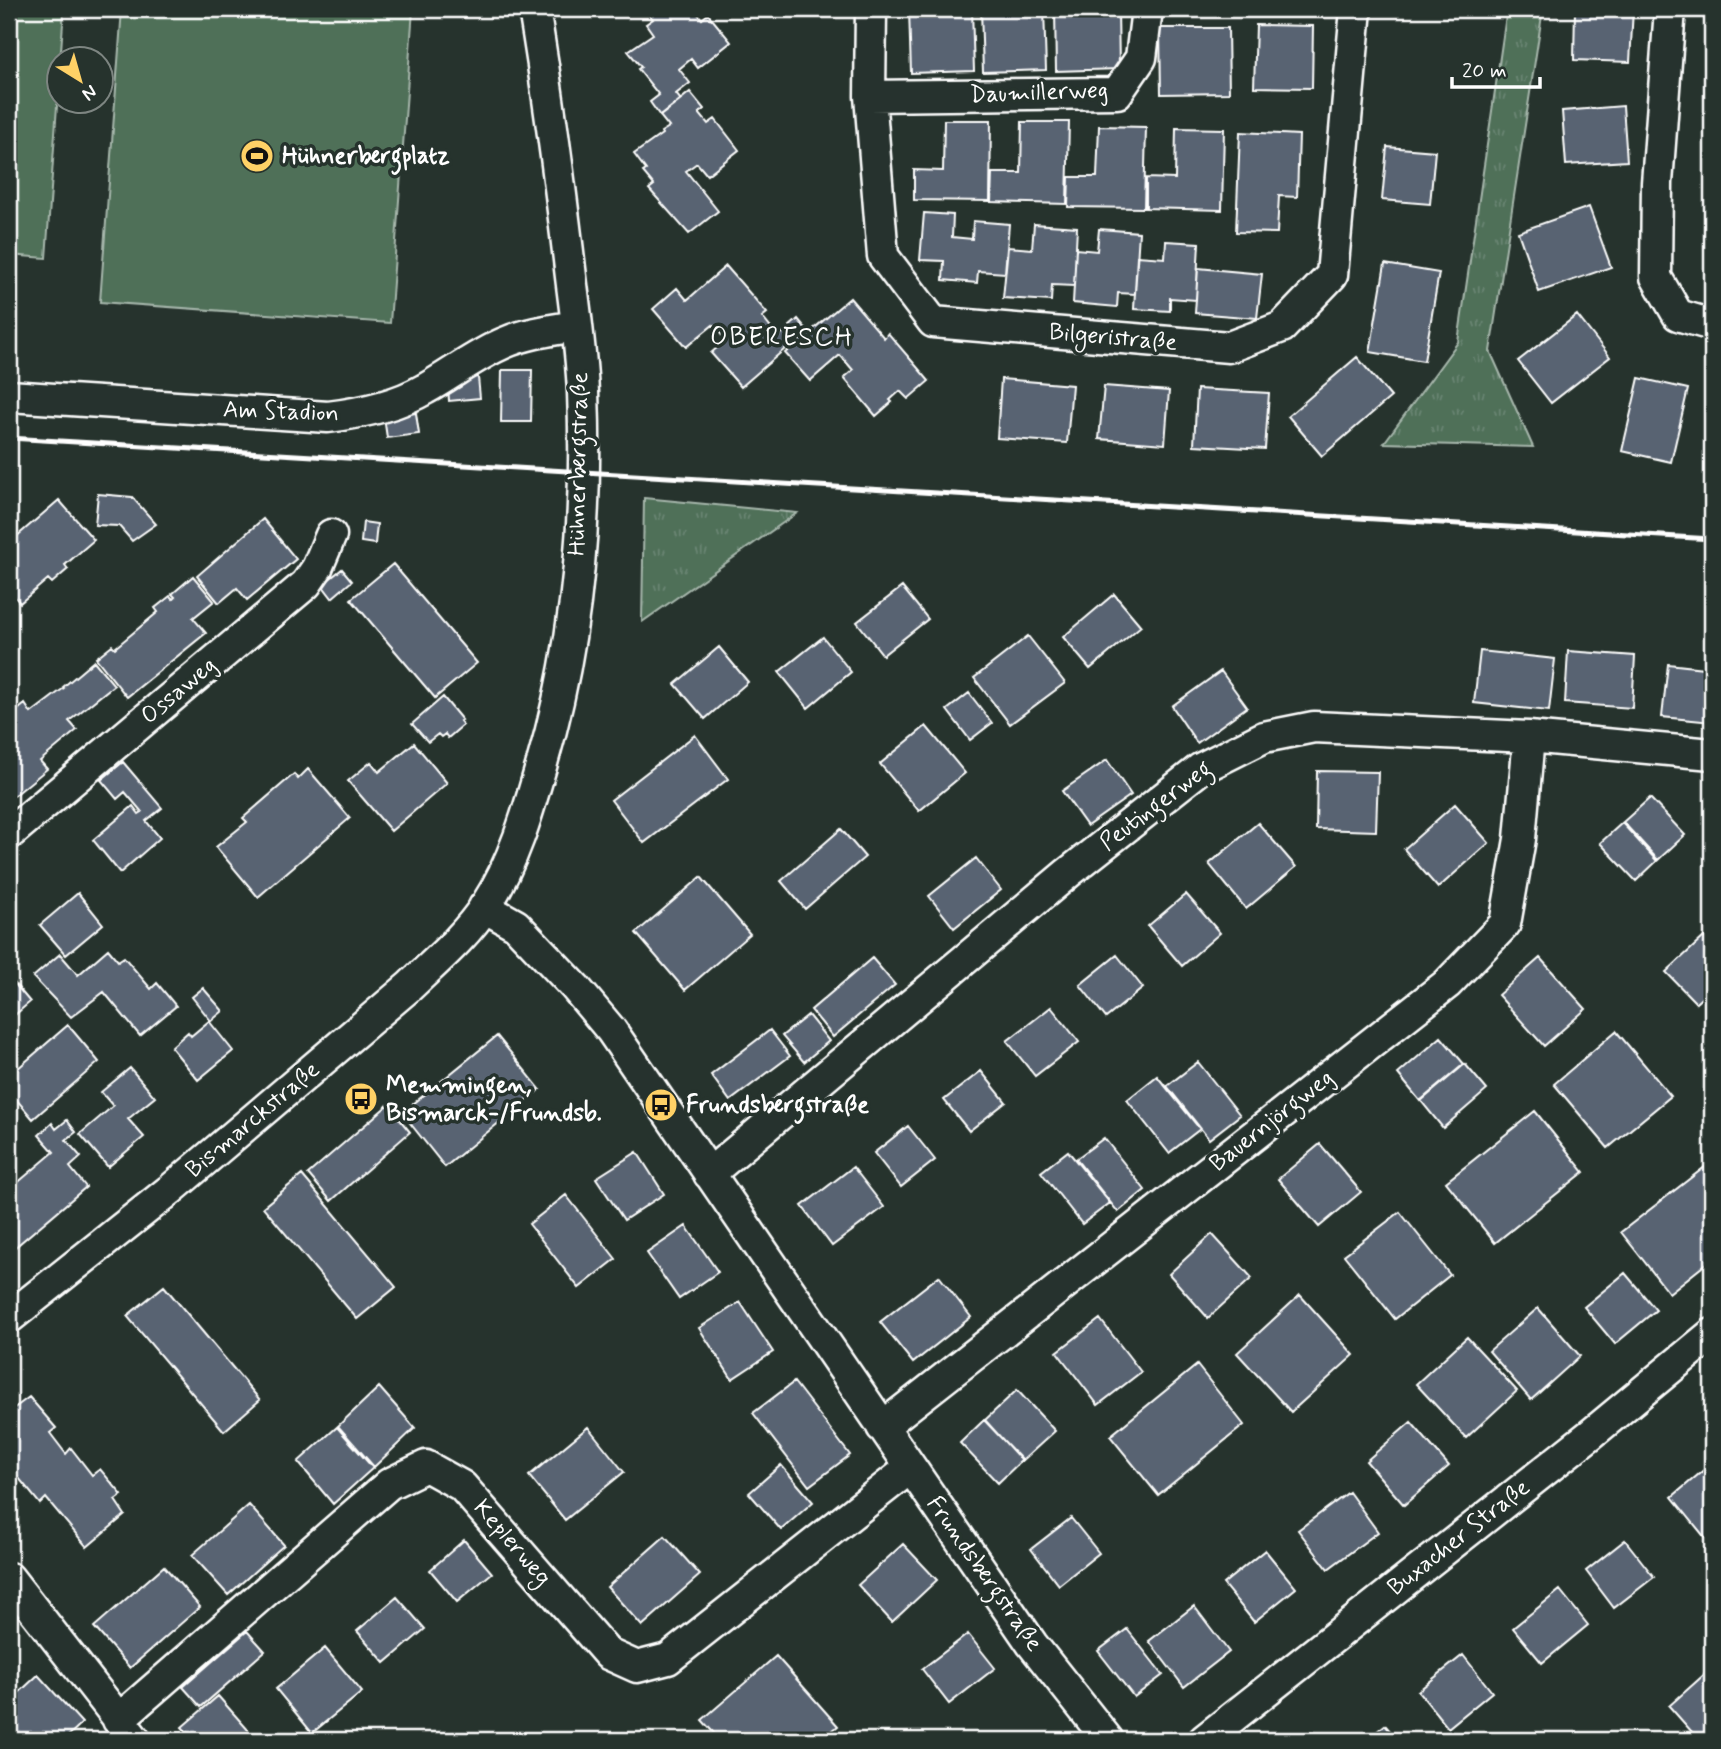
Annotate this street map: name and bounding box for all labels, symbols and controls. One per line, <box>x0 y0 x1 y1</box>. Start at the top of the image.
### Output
north arrow <box>46 46 116 116</box>
scale bar <box>1452 46 1539 90</box>
text: 20 m <box>1462 57 1507 85</box>
street label: Daumillerweg <box>969 75 1109 111</box>
text: N <box>77 79 102 106</box>
sports icon: Hühnerbergplatz <box>238 137 276 175</box>
place label: Hühnerbergplatz <box>282 141 450 175</box>
street label: Bilgeristraße <box>1047 317 1179 361</box>
district label: OBERESCH <box>710 321 854 355</box>
street label: Hühnerbergstraße <box>562 372 599 556</box>
street label: Am Stadion <box>222 394 340 430</box>
street label: Ossaweg <box>135 650 223 732</box>
street label: Peutingerweg <box>1094 754 1220 861</box>
street label: Bismarckstraße <box>179 1055 327 1185</box>
street label: Bauernjörgweg <box>1203 1063 1342 1182</box>
place label: Memmingen, Bismarck-/Frundsb. <box>386 1070 602 1129</box>
bus stop icon: Memmingen, Bismarck-/Frundsb. <box>342 1080 380 1118</box>
bus stop icon: Frundsbergstraße <box>642 1086 680 1124</box>
place label: Frundsbergstraße <box>686 1090 869 1124</box>
street label: Buxacher Straße <box>1381 1472 1537 1603</box>
street label: Frundsbergstraße <box>916 1490 1049 1660</box>
street label: Keplerweg <box>464 1493 558 1594</box>

